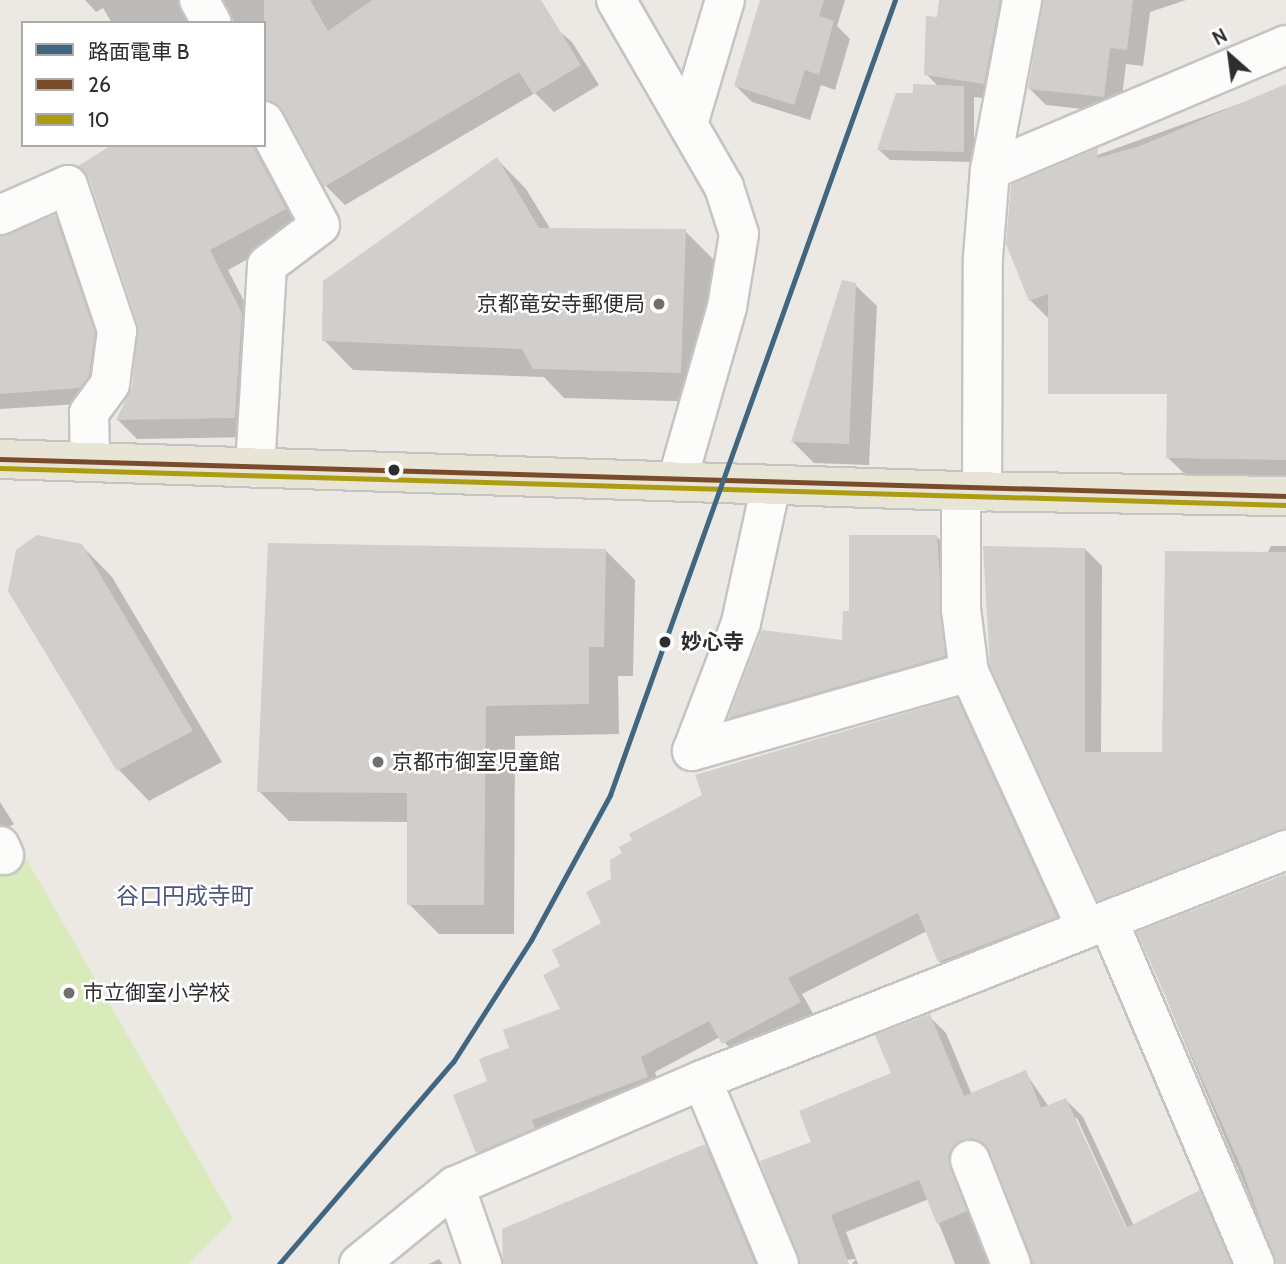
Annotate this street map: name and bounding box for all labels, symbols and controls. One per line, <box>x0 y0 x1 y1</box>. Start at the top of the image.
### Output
legend <box>21 21 266 147</box>
north arrow <box>1195 21 1265 91</box>
text: N <box>1209 24 1231 50</box>
text: 路面電車 B <box>88 39 189 64</box>
text: 26 <box>88 72 111 97</box>
text: 10 <box>88 107 110 132</box>
place label: 京都竜安寺郵便局 <box>477 291 645 317</box>
marker: 京都竜安寺郵便局 <box>651 296 667 312</box>
unlabelled marker <box>387 463 401 477</box>
place label: 妙心寺 <box>681 629 744 655</box>
marker: 妙心寺 <box>655 632 675 652</box>
place label: 京都市御室児童館 <box>392 749 560 775</box>
marker: 京都市御室児童館 <box>370 754 386 770</box>
district label: 谷口円成寺町 <box>116 882 254 910</box>
place label: 市立御室小学校 <box>83 980 230 1006</box>
marker: 市立御室小学校 <box>61 985 77 1001</box>

